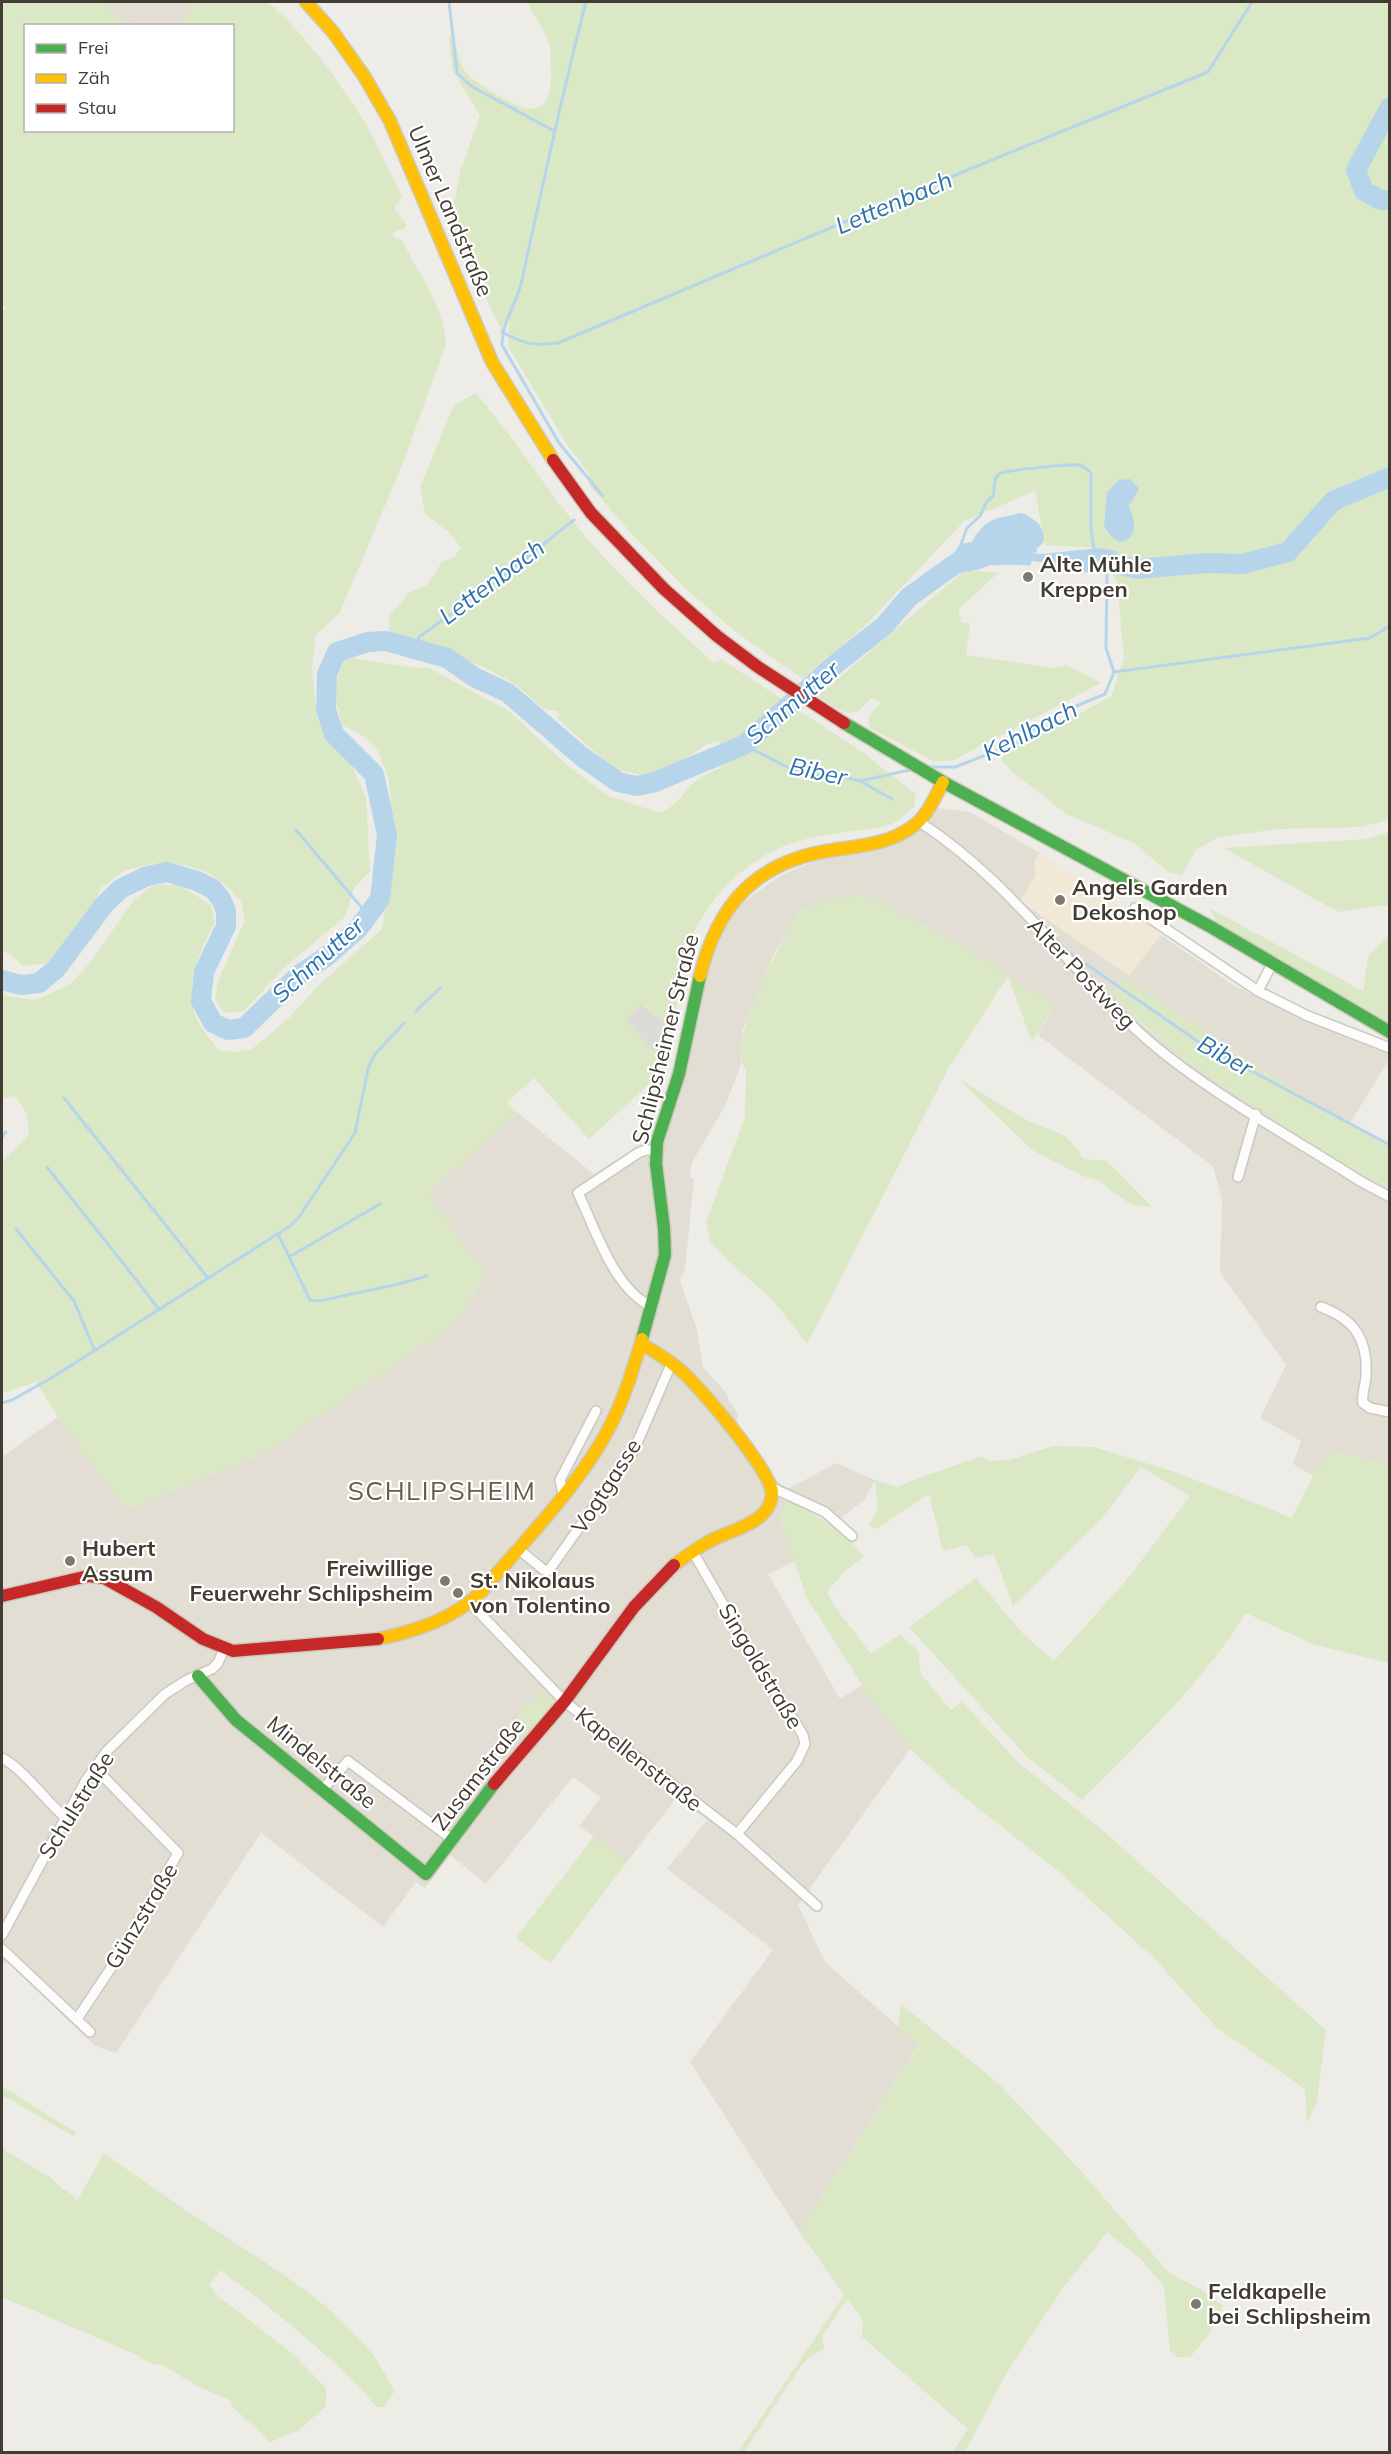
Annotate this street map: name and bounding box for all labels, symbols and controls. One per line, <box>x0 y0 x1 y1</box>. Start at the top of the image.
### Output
legend <box>24 24 234 132</box>
text: Frei <box>78 36 108 59</box>
text: Zäh <box>78 66 110 89</box>
text: Stau <box>78 96 117 119</box>
street label: Ulmer Landstraße <box>402 121 500 301</box>
water label: Lettenbach <box>831 164 957 240</box>
water label: Lettenbach <box>433 532 550 631</box>
place label: Alte Mühle Kreppen <box>1040 550 1152 603</box>
marker: Alte Mühle Kreppen <box>1021 570 1035 584</box>
water label: Schmutter <box>739 653 847 750</box>
water label: Kehlbach <box>977 693 1082 767</box>
water label: Biber <box>787 750 851 792</box>
place label: Angels Garden Dekoshop <box>1072 873 1228 926</box>
marker: Angels Garden Dekoshop <box>1053 893 1067 907</box>
water label: Schmutter <box>265 909 371 1009</box>
street label: Alter Postweg <box>1022 912 1142 1034</box>
street label: Schlipsheimer Straße <box>625 931 705 1147</box>
water label: Biber <box>1193 1028 1259 1083</box>
street label: Vogtgasse <box>565 1433 647 1539</box>
district label: SCHLIPSHEIM <box>348 1474 536 1507</box>
place label: Hubert Assum <box>82 1534 155 1587</box>
marker: Hubert Assum <box>63 1554 77 1568</box>
place label: Freiwillige Feuerwehr Schlipsheim <box>190 1554 433 1607</box>
place label: St. Nikolaus von Tolentino <box>469 1566 610 1619</box>
marker: Freiwillige Feuerwehr Schlipsheim <box>438 1574 452 1588</box>
marker: St. Nikolaus von Tolentino <box>451 1586 465 1600</box>
street label: Singoldstraße <box>713 1598 809 1734</box>
street label: Kapellenstraße <box>570 1701 708 1817</box>
street label: Mindelstraße <box>262 1709 382 1815</box>
street label: Zusamstraße <box>426 1712 530 1836</box>
street label: Schulstraße <box>32 1746 120 1864</box>
street label: Günzstraße <box>98 1858 184 1974</box>
place label: Feldkapelle bei Schlipsheim <box>1208 2277 1371 2330</box>
marker: Feldkapelle bei Schlipsheim <box>1189 2297 1203 2311</box>

